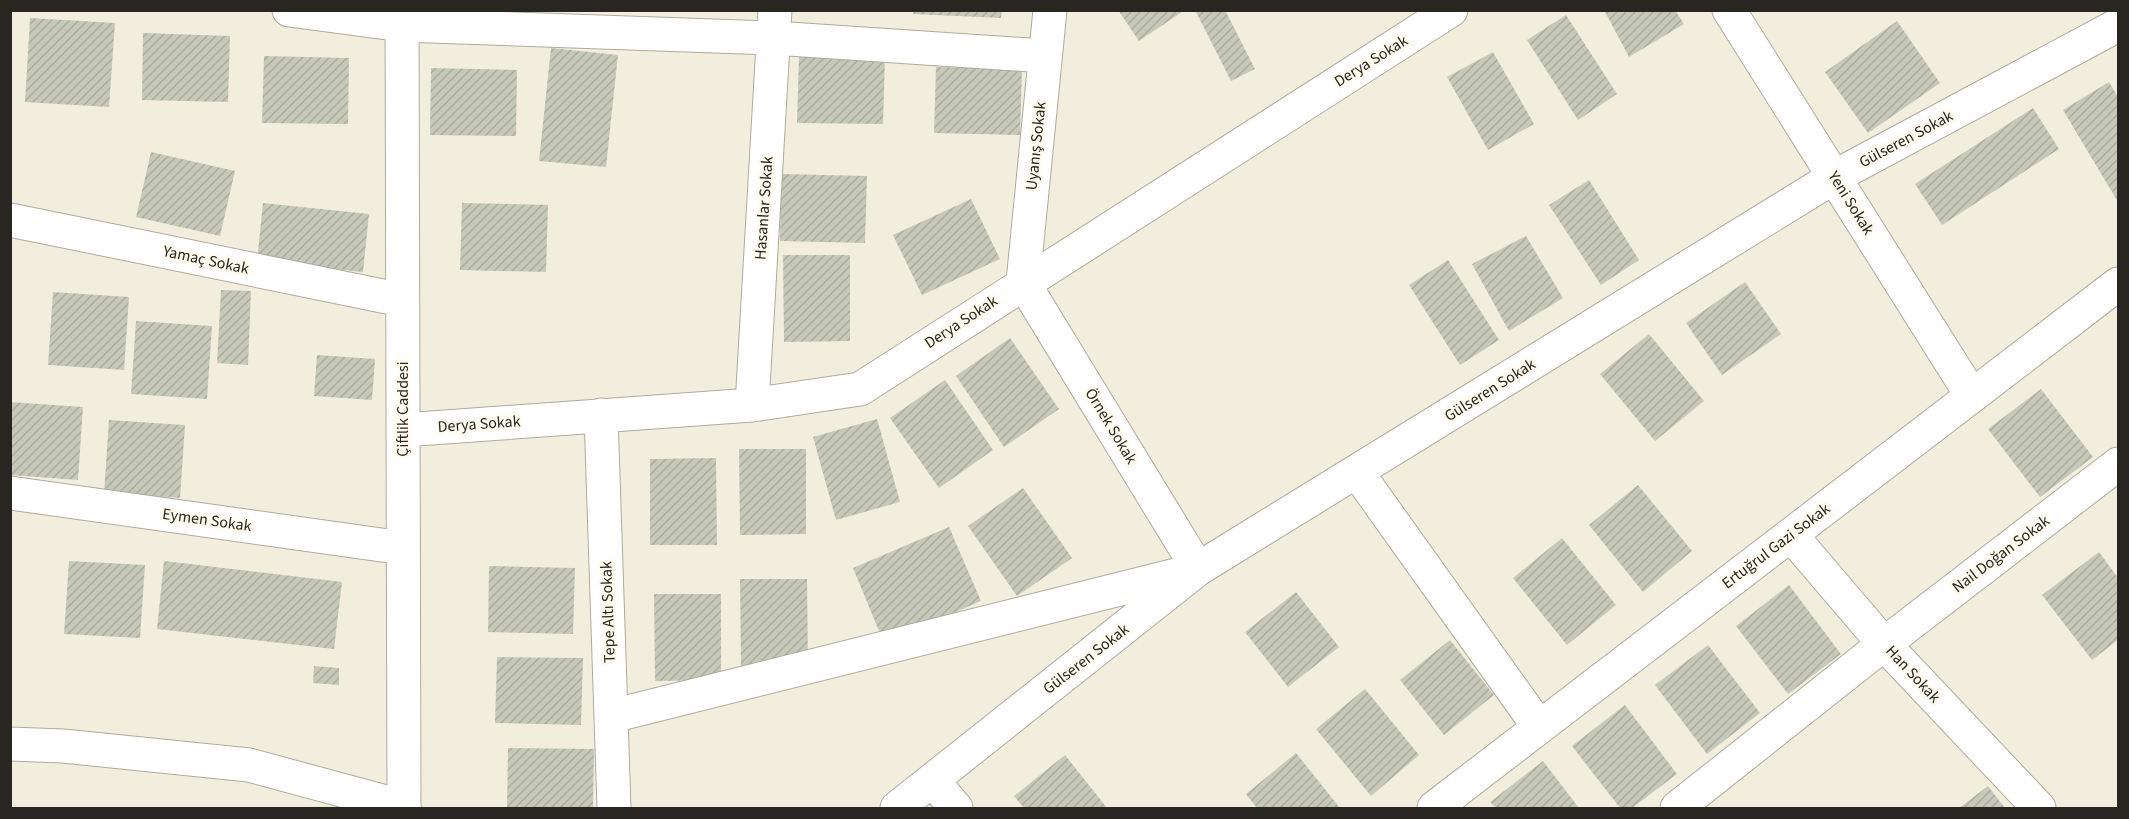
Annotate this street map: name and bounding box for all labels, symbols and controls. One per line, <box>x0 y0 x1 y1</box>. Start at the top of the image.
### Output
street label: Derya Sokak <box>1330 30 1412 92</box>
street label: Uyanış Sokak <box>1020 100 1052 191</box>
street label: Gülseren Sokak <box>1855 105 1957 173</box>
street label: Hasanlar Sokak <box>749 155 779 261</box>
street label: Yeni Sokak <box>1822 166 1879 239</box>
street label: Yamaç Sokak <box>160 240 251 280</box>
street label: Derya Sokak <box>920 290 1002 354</box>
street label: Gülseren Sokak <box>1440 353 1540 427</box>
street label: Çiftlik Caddesi <box>392 361 414 457</box>
street label: Örnek Sokak <box>1080 384 1142 468</box>
street label: Derya Sokak <box>437 410 521 438</box>
street label: Ertuğrul Gazi Sokak <box>1717 498 1835 594</box>
street label: Eymen Sokak <box>161 503 253 537</box>
street label: Nail Doğan Sokak <box>1948 510 2054 598</box>
street label: Tepe Altı Sokak <box>595 561 621 663</box>
street label: Gülseren Sokak <box>1038 618 1134 700</box>
street label: Han Sokak <box>1881 640 1945 708</box>

